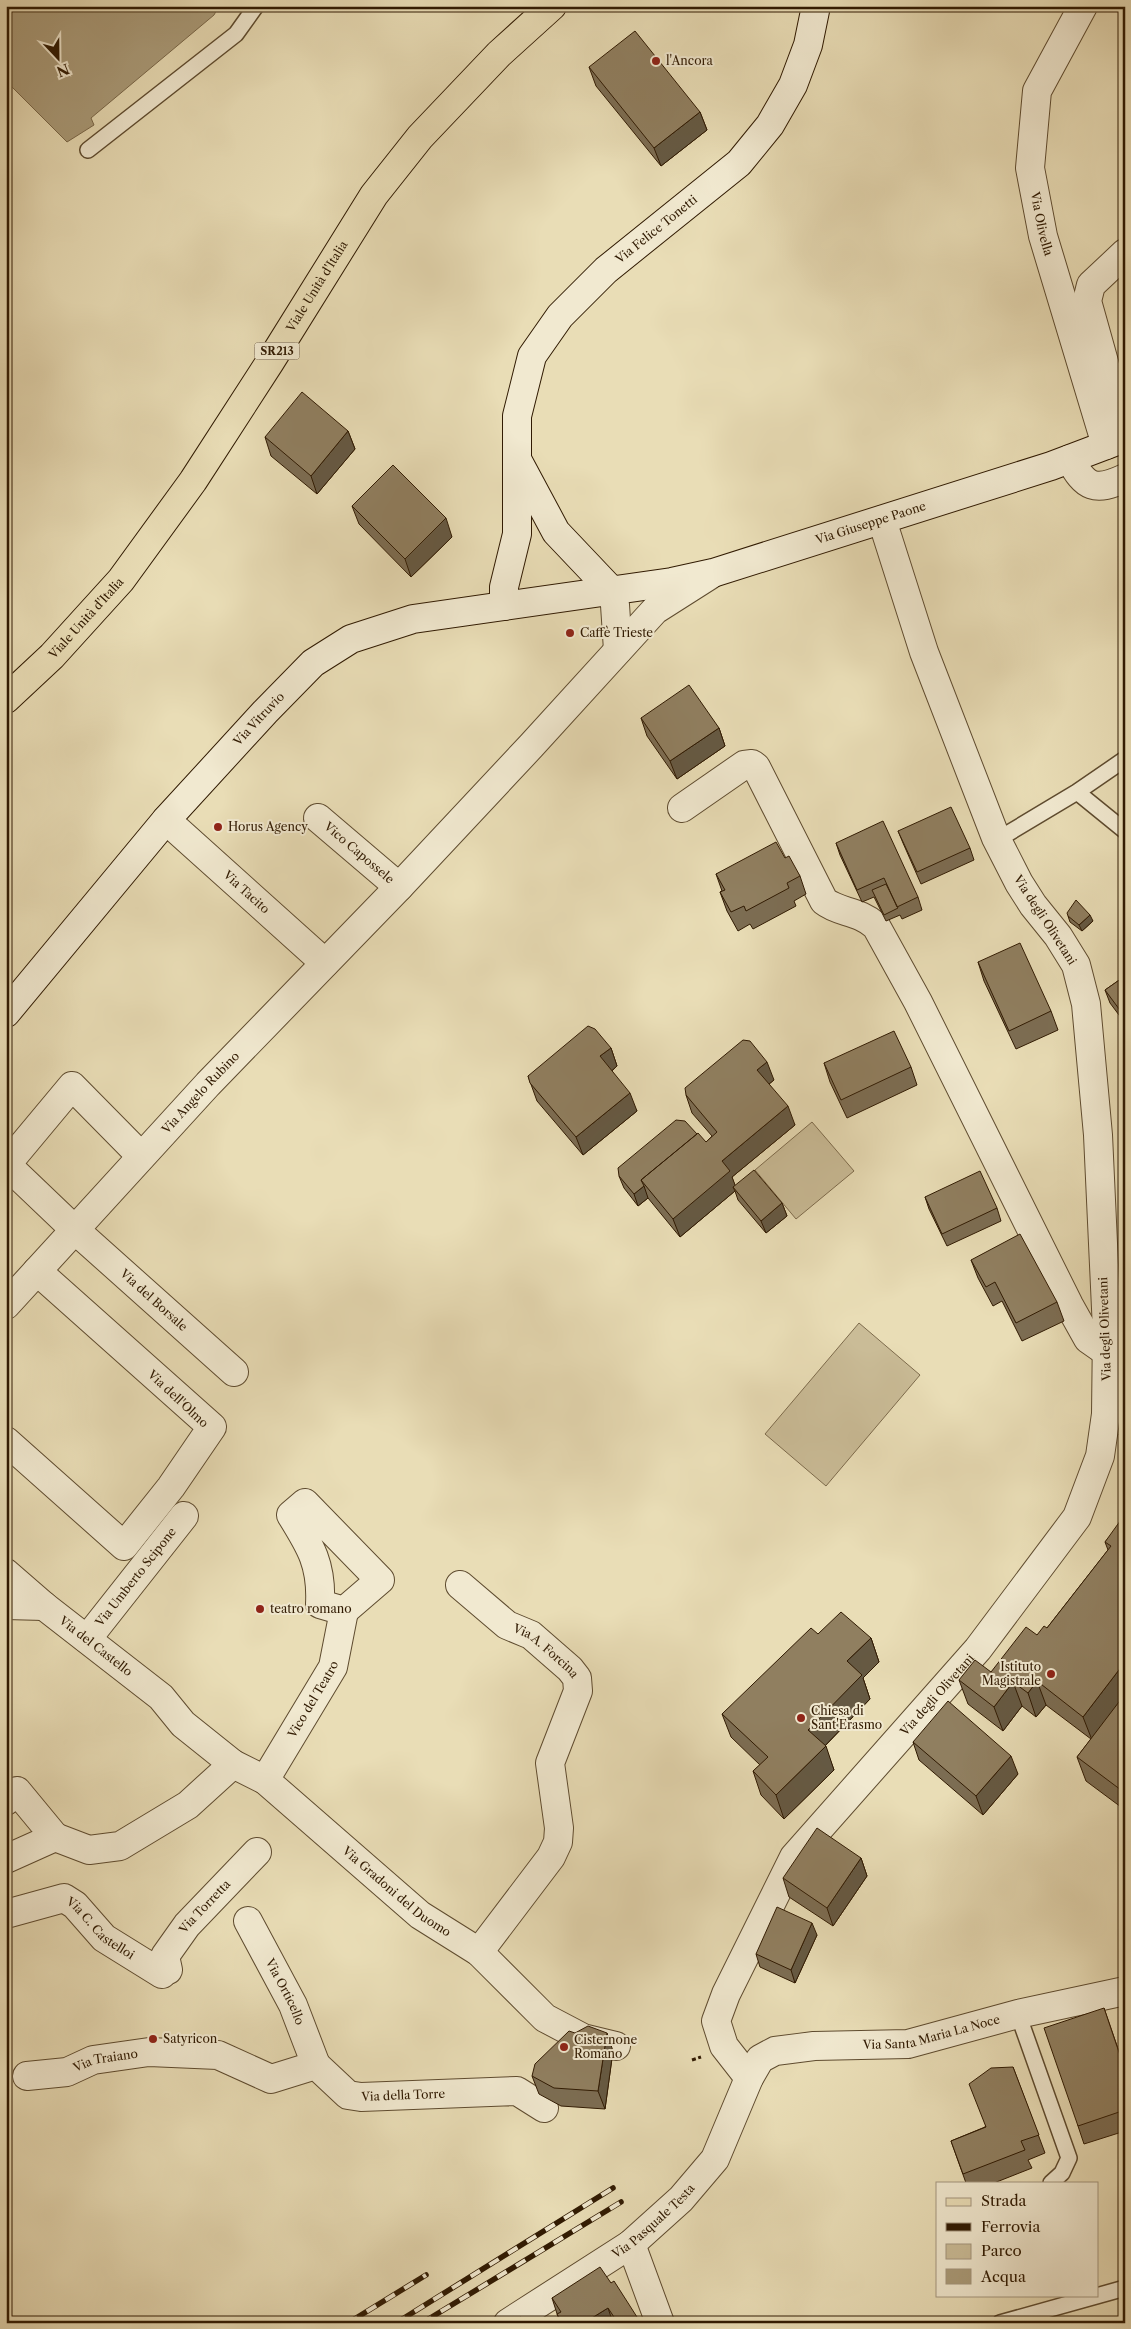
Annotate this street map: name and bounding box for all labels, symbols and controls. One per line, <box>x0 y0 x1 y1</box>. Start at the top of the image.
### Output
north arrow <box>32 32 82 82</box>
place label: l'Ancora <box>666 53 713 68</box>
marker: l'Ancora <box>650 55 662 67</box>
text: N <box>54 59 72 81</box>
street label: Via Olivella <box>1028 190 1057 258</box>
street label: Via Felice Tonetti <box>611 191 700 267</box>
street label: Viale Unità d'Italia <box>282 237 351 335</box>
road number: SR213 <box>254 342 300 360</box>
street label: Via Giuseppe Paone <box>813 498 928 547</box>
street label: Viale Unità d'Italia <box>45 574 127 662</box>
place label: Caffè Trieste <box>580 625 653 640</box>
marker: Caffè Trieste <box>564 627 576 639</box>
street label: Via Vitruvio <box>229 689 287 749</box>
street label: Vico Capossele <box>321 818 398 887</box>
place label: Horus Agency <box>228 819 308 834</box>
marker: Horus Agency <box>212 821 224 833</box>
street label: Via Tacito <box>220 866 273 917</box>
street label: Via degli Olivetani <box>1010 871 1080 968</box>
street label: Via Angelo Rubino <box>158 1048 242 1137</box>
street label: Via del Borsale <box>117 1265 191 1334</box>
street label: Via degli Olivetani <box>1095 1276 1114 1382</box>
street label: Via dell'Olmo <box>144 1366 212 1431</box>
street label: Via Umberto Scipone <box>91 1524 179 1630</box>
place label: teatro romano <box>270 1601 352 1616</box>
marker: teatro romano <box>254 1603 266 1615</box>
street label: Via del Castello <box>56 1612 136 1679</box>
street label: Via A. Forcina <box>510 1620 583 1681</box>
street label: Via degli Olivetani <box>896 1650 977 1739</box>
place label: Istituto Magistrale <box>982 1659 1041 1688</box>
street label: Vico del Teatro <box>284 1660 341 1741</box>
marker: Istituto Magistrale <box>1045 1668 1057 1680</box>
place label: Chiesa di Sant'Erasmo <box>811 1703 882 1732</box>
marker: Chiesa di Sant'Erasmo <box>795 1712 807 1724</box>
street label: Via Gradoni del Duomo <box>339 1842 454 1940</box>
street label: Via Torretta <box>175 1876 234 1937</box>
street label: Via C. Castelloi <box>63 1893 138 1962</box>
street label: Via Orticello <box>262 1955 308 2027</box>
street label: Via Santa Maria La Noce <box>862 2011 1002 2052</box>
place label: Satyricon <box>163 2031 218 2046</box>
place label: Cisternone Romano <box>574 2032 637 2061</box>
marker: Satyricon <box>147 2033 159 2045</box>
marker: Cisternone Romano <box>558 2041 570 2053</box>
street label: Via Traiano <box>70 2046 139 2075</box>
street label: Via della Torre <box>360 2086 446 2104</box>
street label: Via Pasquale Testa <box>608 2180 698 2262</box>
legend <box>936 2182 1098 2296</box>
text: Strada <box>981 2191 1027 2210</box>
text: Ferrovia <box>981 2217 1040 2236</box>
text: Parco <box>981 2241 1022 2260</box>
text: Acqua <box>980 2267 1026 2286</box>

